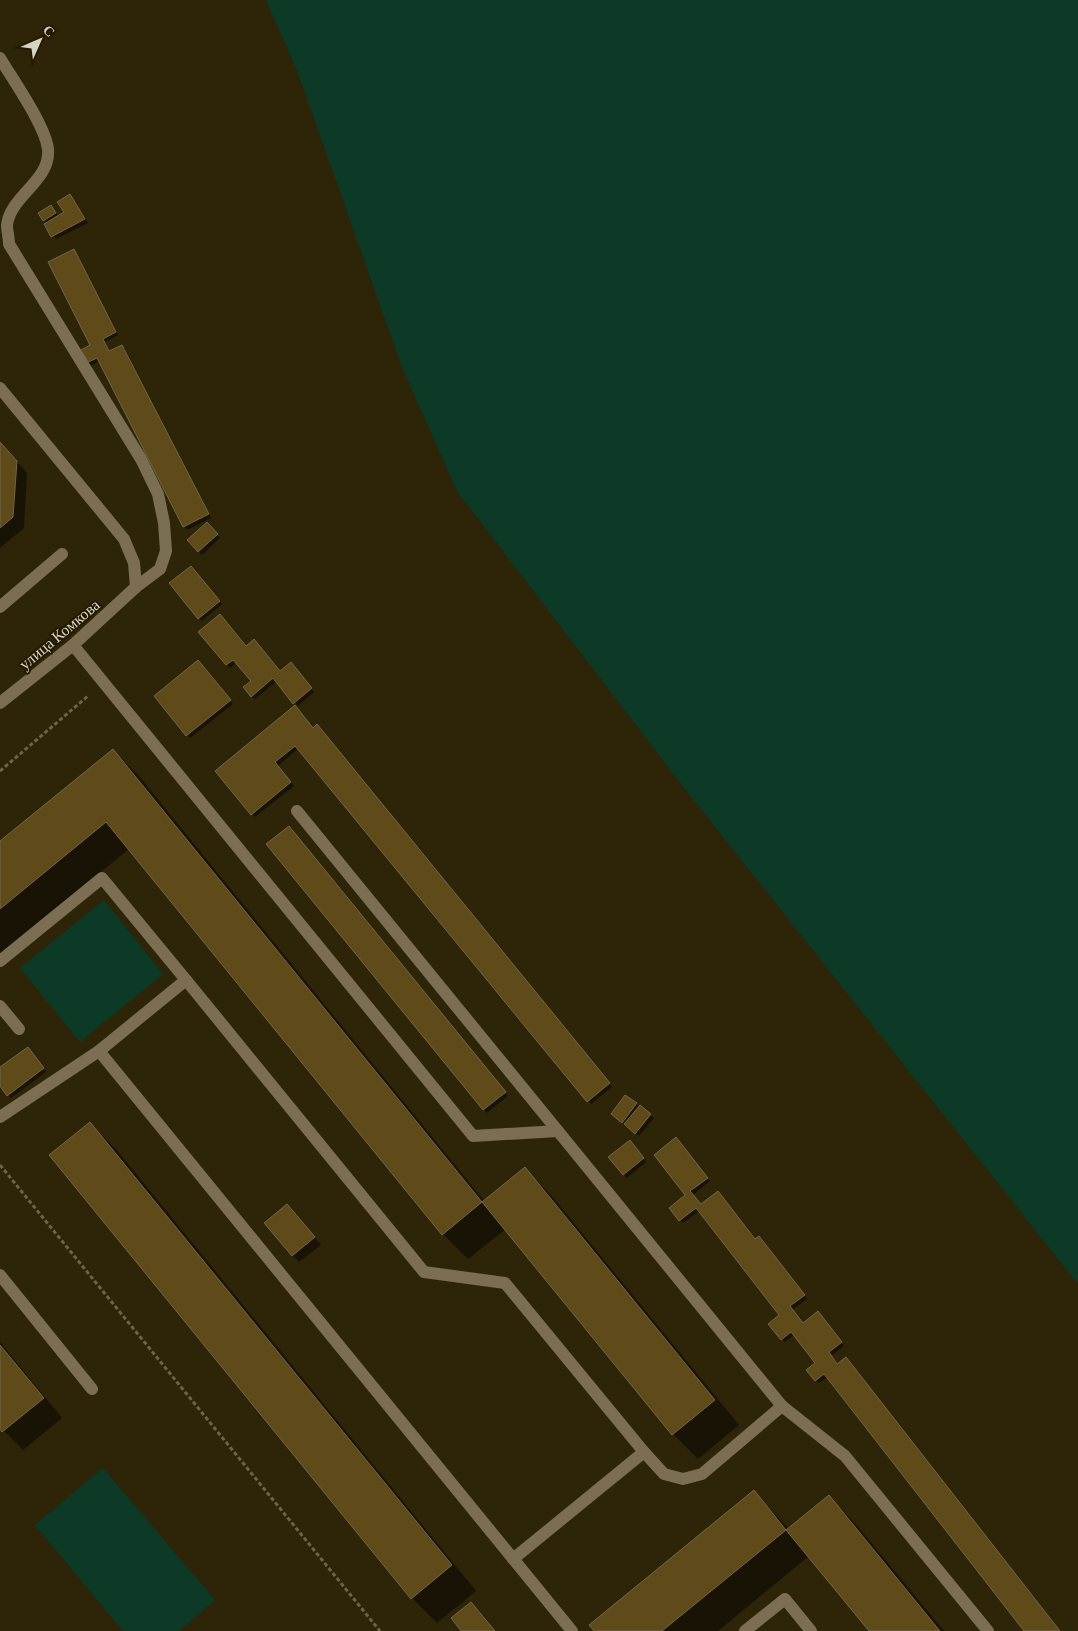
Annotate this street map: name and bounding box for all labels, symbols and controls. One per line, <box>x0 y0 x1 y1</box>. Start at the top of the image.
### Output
north arrow <box>15 15 65 65</box>
text: С <box>40 22 58 40</box>
street label: улица Комкова <box>16 596 104 674</box>

